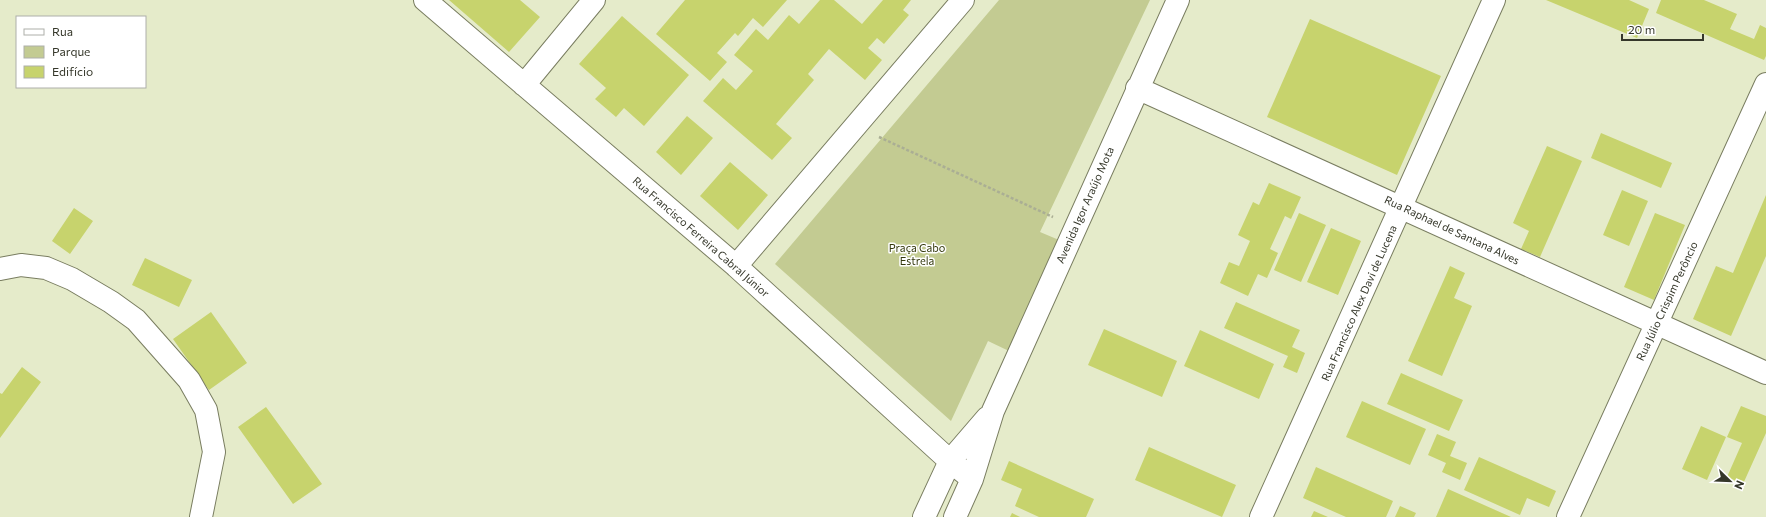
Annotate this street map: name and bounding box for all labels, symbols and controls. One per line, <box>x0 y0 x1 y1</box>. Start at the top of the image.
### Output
legend <box>16 16 146 88</box>
scale bar <box>1622 16 1703 42</box>
text: 20 m <box>1628 22 1655 36</box>
text: Rua <box>52 24 73 38</box>
text: Parque <box>52 44 90 58</box>
text: Edifício <box>52 64 93 78</box>
street label: Avenida Igor Araújo Mota <box>1053 144 1116 265</box>
street label: Rua Francisco Ferreira Cabral Júnior <box>630 174 773 301</box>
street label: Rua Raphael de Santana Alves <box>1383 192 1522 267</box>
street label: Rua Francisco Alex Davi de Lucena <box>1318 223 1399 383</box>
street label: Rua Júlio Crispim Perôncio <box>1633 239 1701 363</box>
park label: Praça Cabo Estrela <box>889 241 946 267</box>
north arrow <box>1710 461 1750 501</box>
text: N <box>1732 479 1747 491</box>

